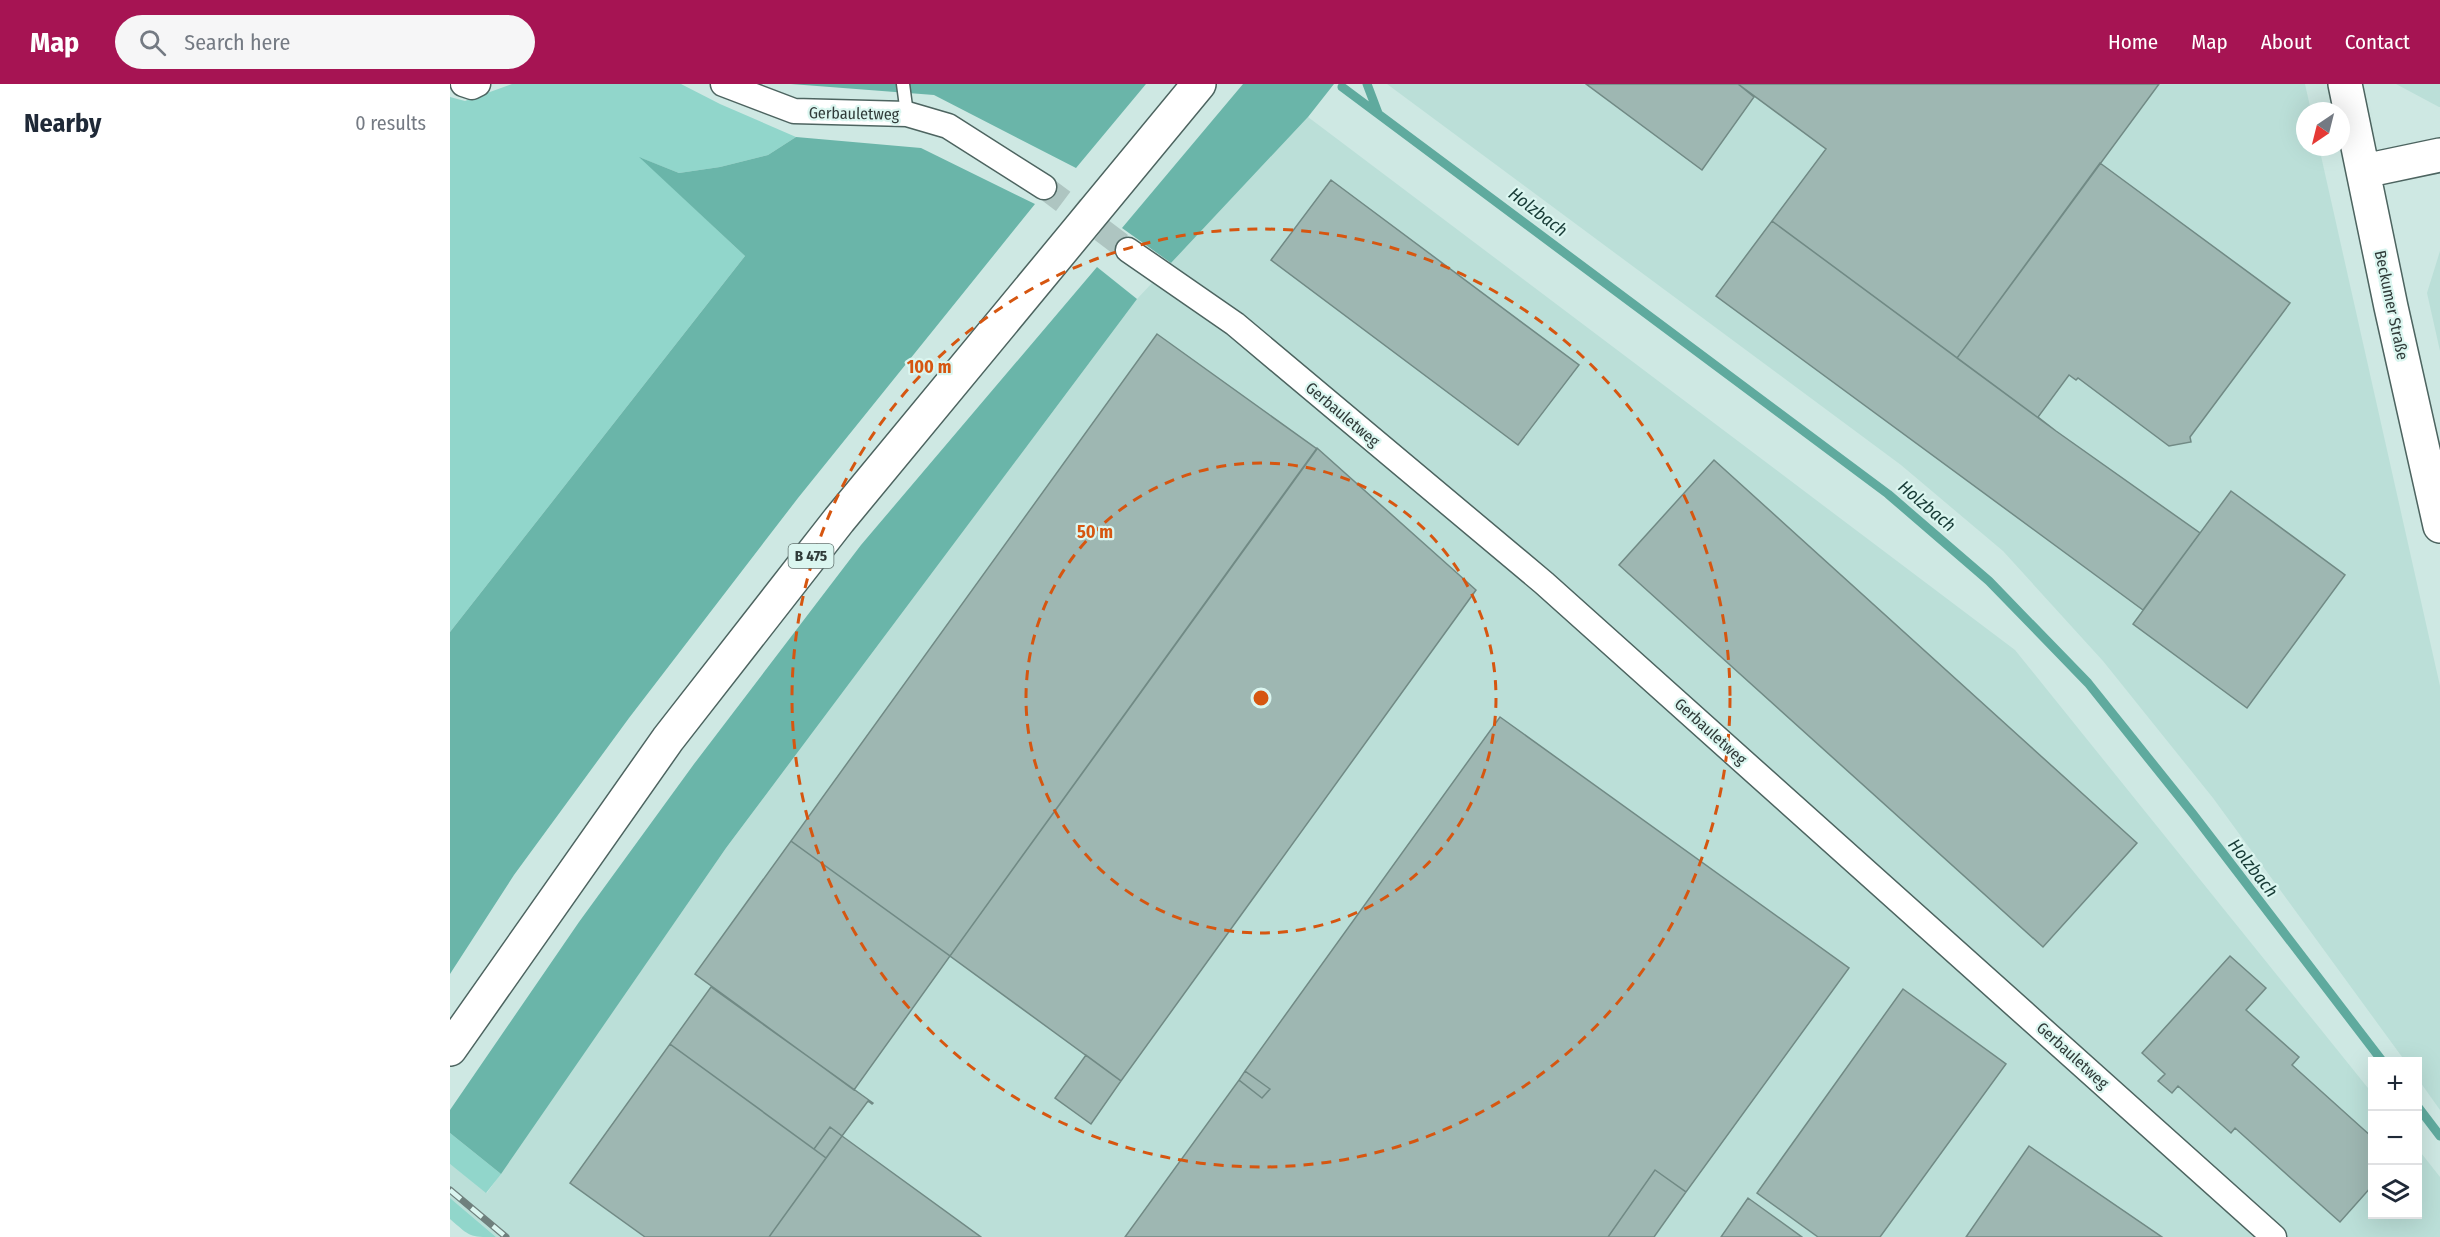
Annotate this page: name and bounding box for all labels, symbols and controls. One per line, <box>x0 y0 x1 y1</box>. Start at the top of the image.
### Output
search box <box>115 15 535 69</box>
text: Map <box>30 26 79 59</box>
icon: search <box>136 26 169 59</box>
text: Search here <box>184 29 290 56</box>
text: Home <box>2108 29 2158 55</box>
text: Map <box>2191 29 2228 55</box>
text: About <box>2261 29 2312 55</box>
text: Contact <box>2345 29 2410 55</box>
north arrow <box>2296 102 2350 156</box>
street label: Gerbauletweg <box>809 103 900 124</box>
text: Nearby <box>24 108 101 139</box>
text: 0 results <box>355 111 426 135</box>
water label: Holzbach <box>1504 183 1572 241</box>
street label: Beckumer Straße <box>2371 249 2412 362</box>
text: 100 m <box>907 356 951 378</box>
street label: Gerbauletweg <box>1302 378 1384 451</box>
water label: Holzbach <box>1894 476 1960 536</box>
text: 50 m <box>1077 521 1113 543</box>
road number: B 475 <box>788 544 834 568</box>
centre of rings <box>1251 688 1271 708</box>
street label: Gerbauletweg <box>1671 694 1751 769</box>
water label: Holzbach <box>2223 834 2283 902</box>
street label: Gerbauletweg <box>2033 1018 2113 1093</box>
map controls <box>2368 1057 2422 1219</box>
button: + <box>2368 1057 2422 1111</box>
button: − <box>2368 1111 2422 1165</box>
button: layers <box>2368 1165 2422 1219</box>

